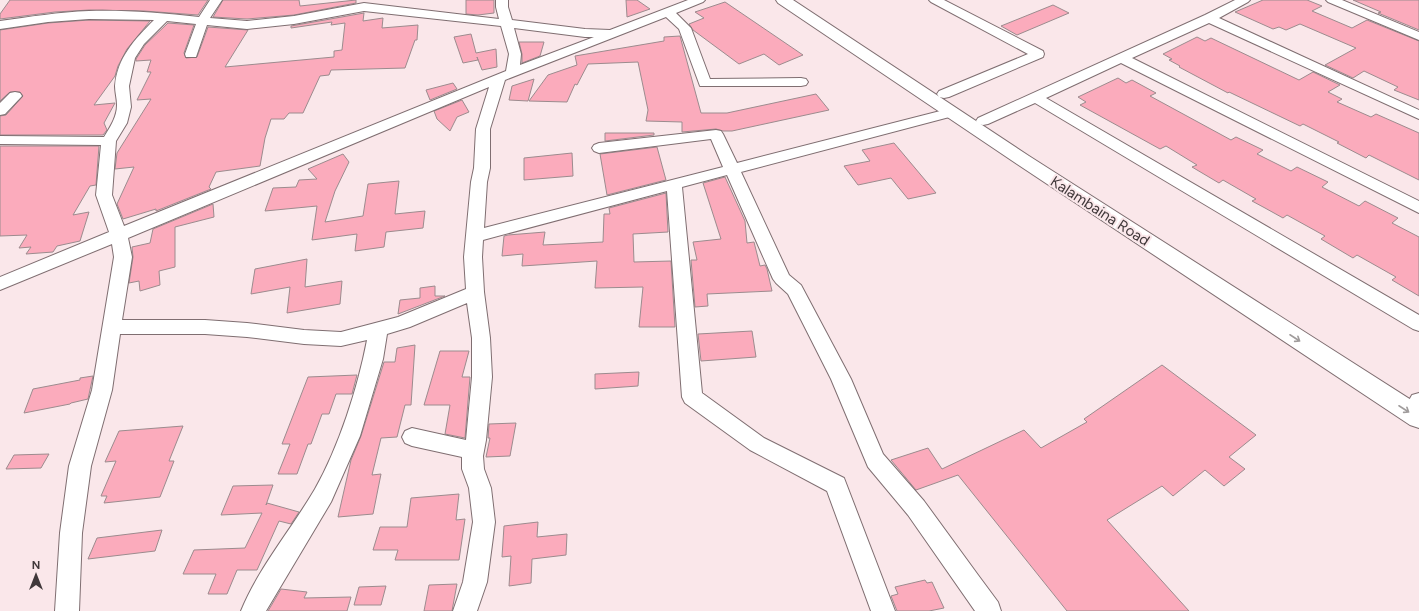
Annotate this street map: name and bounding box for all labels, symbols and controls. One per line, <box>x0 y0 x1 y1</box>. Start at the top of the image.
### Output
street label: Kalambaina Road <box>1047 172 1153 250</box>
one-way arrow <box>1289 334 1301 342</box>
one-way arrow <box>1398 405 1409 413</box>
north arrow <box>16 555 56 595</box>
text: N <box>32 559 40 572</box>

